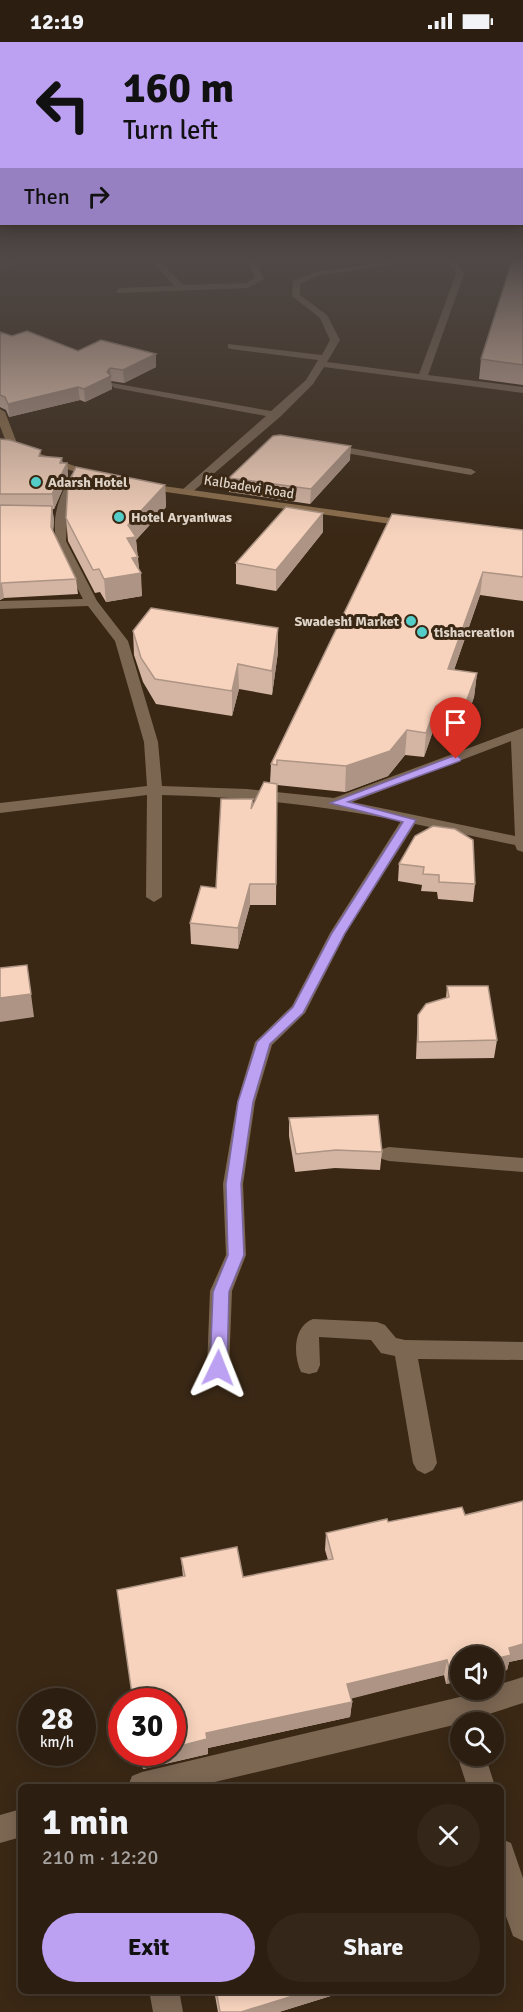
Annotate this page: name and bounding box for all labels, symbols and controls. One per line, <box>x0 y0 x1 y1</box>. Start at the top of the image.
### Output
text: 12:19 <box>30 8 84 35</box>
text: 160 m <box>123 63 234 114</box>
icon: left <box>24 66 102 144</box>
text: Turn left <box>123 114 218 147</box>
icon: right <box>82 180 115 213</box>
text: Then <box>24 183 70 210</box>
street label: Kalbadevi Road <box>203 471 295 503</box>
place label: Adarsh Hotel <box>48 474 128 491</box>
marker: Adarsh Hotel <box>29 475 43 489</box>
place label: Hotel Aryaniwas <box>131 509 232 526</box>
marker: Hotel Aryaniwas <box>112 510 126 524</box>
place label: Swadeshi Market <box>295 613 400 630</box>
marker: Swadeshi Market <box>404 614 418 628</box>
place label: tishacreation <box>433 624 515 641</box>
marker: tishacreation <box>415 625 429 639</box>
pin <box>430 697 481 759</box>
icon: arrive <box>439 706 472 739</box>
position arrow <box>186 1336 250 1400</box>
map controls <box>450 1646 504 1766</box>
button: sound <box>450 1646 504 1700</box>
speed limit sign: 30 <box>108 1688 186 1766</box>
text: 28 <box>41 1701 73 1738</box>
button: search <box>450 1712 504 1766</box>
text: km/h <box>40 1733 74 1751</box>
text: 1 min <box>42 1800 129 1845</box>
button: close <box>417 1804 480 1867</box>
text: 210 m · 12:20 <box>42 1845 158 1870</box>
button: Exit <box>42 1913 255 1982</box>
button: Share <box>267 1913 480 1982</box>

